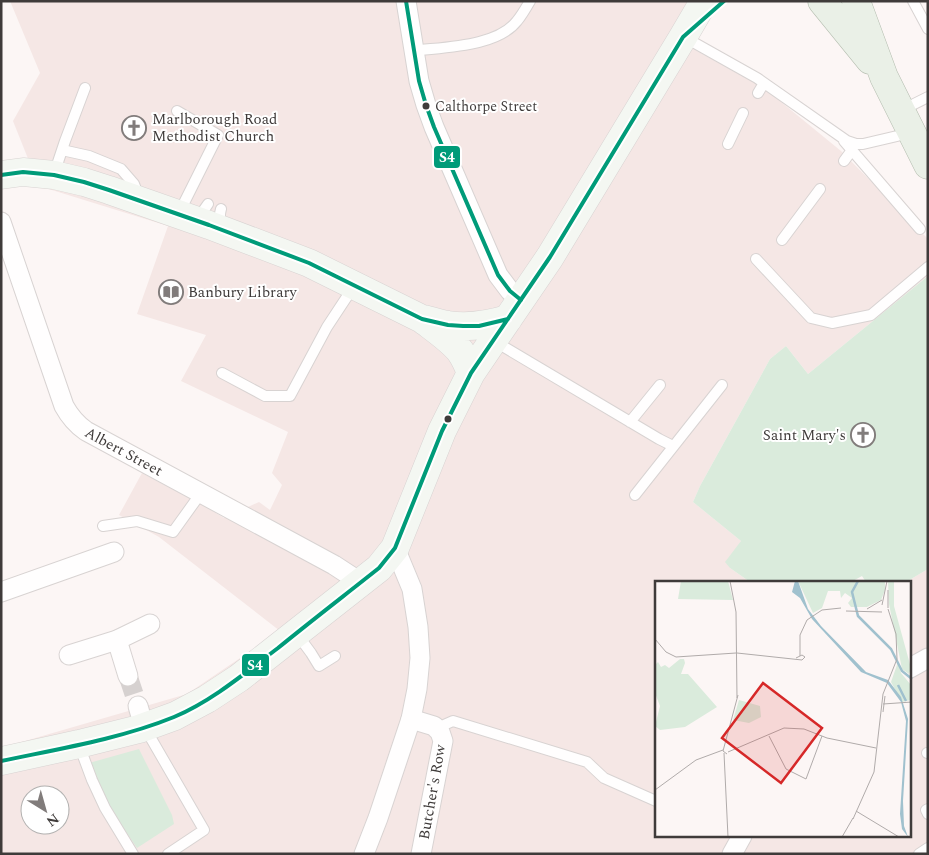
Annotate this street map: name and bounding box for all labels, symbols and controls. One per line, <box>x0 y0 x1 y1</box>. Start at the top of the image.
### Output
place label: Calthorpe Street <box>435 96 537 117</box>
marker: Calthorpe Street <box>421 101 431 111</box>
place label: Marlborough Road Methodist Church <box>152 108 277 148</box>
church icon: Marlborough Road Methodist Church <box>121 115 147 141</box>
line badge: S4 <box>433 145 461 169</box>
text: S4 <box>439 147 455 168</box>
library icon: Banbury Library <box>158 279 184 305</box>
place label: Banbury Library <box>188 281 297 304</box>
unlabelled marker <box>443 414 453 424</box>
street label: Albert Street <box>80 421 167 482</box>
church icon: Saint Mary's <box>850 422 876 448</box>
place label: Saint Mary's <box>763 424 846 447</box>
inset map <box>655 581 912 838</box>
line badge: S4 <box>241 653 270 677</box>
text: S4 <box>247 655 263 676</box>
street label: Butcher's Row <box>413 742 452 841</box>
north arrow <box>20 785 70 835</box>
text: N <box>42 808 63 832</box>

